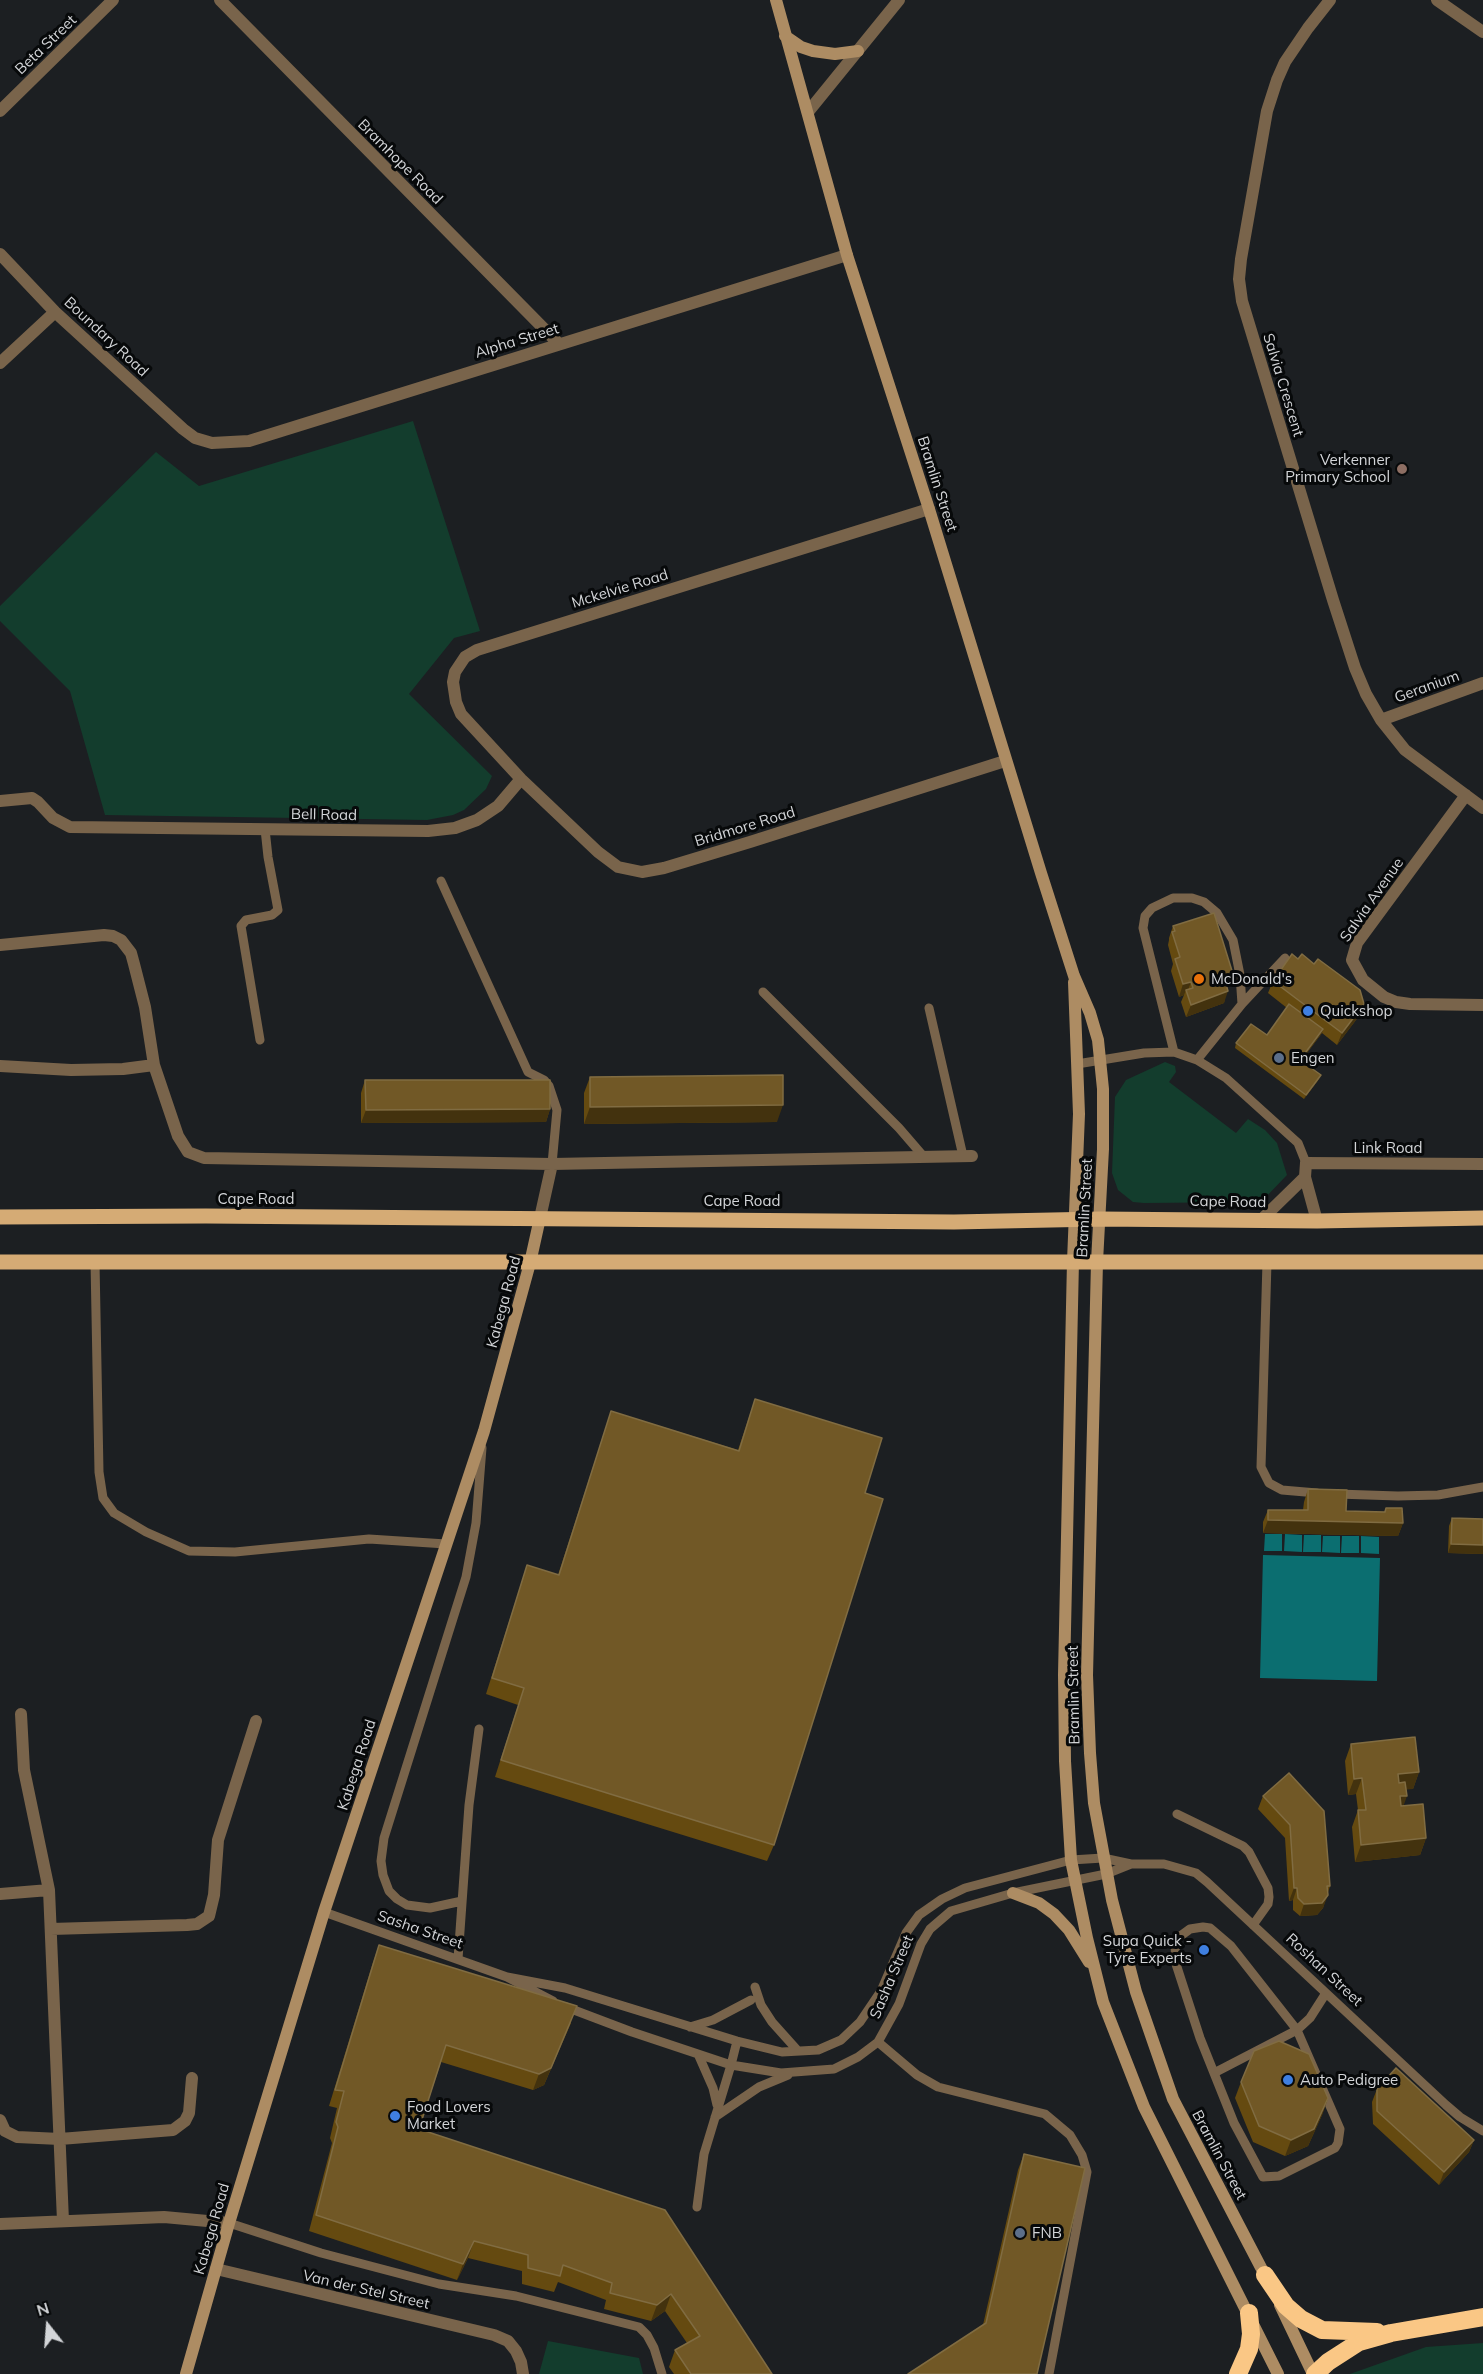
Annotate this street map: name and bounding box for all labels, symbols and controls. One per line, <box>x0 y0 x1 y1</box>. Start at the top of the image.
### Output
street label: Beta Street <box>12 11 80 79</box>
street label: Bramhope Road <box>354 116 446 208</box>
street label: Boundary Road <box>60 293 152 381</box>
street label: Alpha Street <box>473 320 561 362</box>
street label: Salvia Crescent <box>1259 331 1307 439</box>
street label: Bramlin Street <box>913 434 961 534</box>
place label: Verkenner Primary School <box>1285 451 1390 486</box>
marker: Verkenner Primary School <box>1395 462 1409 476</box>
street label: Mckelvie Road <box>570 566 670 612</box>
street label: Geranium <box>1392 667 1462 707</box>
street label: Bridmore Road <box>693 803 797 851</box>
street label: Bell Road <box>291 805 357 825</box>
street label: Salvia Avenue <box>1336 854 1408 946</box>
place label: McDonald's <box>1211 970 1292 988</box>
marker: McDonald's <box>1192 972 1206 986</box>
place label: Quickshop <box>1320 1002 1393 1020</box>
marker: Quickshop <box>1301 1004 1315 1018</box>
place label: Engen <box>1291 1049 1335 1067</box>
marker: Engen <box>1272 1051 1286 1065</box>
street label: Link Road <box>1354 1139 1422 1157</box>
street label: Bramlin Street <box>1073 1158 1097 1258</box>
street label: Cape Road <box>218 1190 294 1208</box>
street label: Cape Road <box>704 1192 780 1210</box>
street label: Cape Road <box>1189 1192 1267 1212</box>
street label: Kabega Road <box>483 1254 525 1350</box>
street label: Bramlin Street <box>1064 1645 1084 1745</box>
street label: Kabega Road <box>334 1717 380 1813</box>
street label: Sasha Street <box>375 1907 465 1953</box>
street label: Roshan Street <box>1282 1930 1366 2010</box>
place label: Supa Quick - Tyre Experts <box>1103 1932 1192 1967</box>
street label: Sasha Street <box>866 1933 918 2021</box>
marker: Supa Quick - Tyre Experts <box>1197 1943 1211 1957</box>
place label: Auto Pedigree <box>1300 2071 1398 2089</box>
marker: Auto Pedigree <box>1281 2073 1295 2087</box>
place label: Food Lovers Market <box>407 2098 491 2133</box>
street label: Bramlin Street <box>1188 2107 1250 2203</box>
marker: Food Lovers Market <box>388 2109 402 2123</box>
street label: Kabega Road <box>190 2181 234 2277</box>
place label: FNB <box>1032 2224 1062 2242</box>
marker: FNB <box>1013 2226 1027 2240</box>
street label: Van der Stel Street <box>301 2267 431 2313</box>
north arrow <box>18 2296 78 2356</box>
text: N <box>34 2297 51 2320</box>

